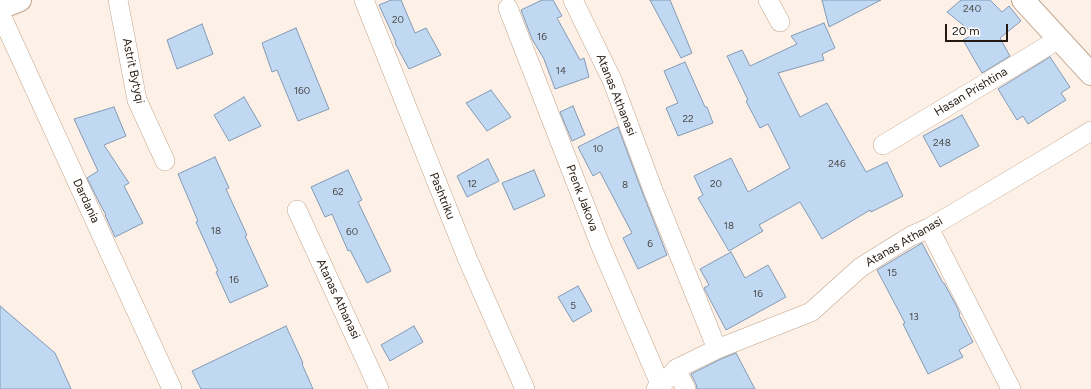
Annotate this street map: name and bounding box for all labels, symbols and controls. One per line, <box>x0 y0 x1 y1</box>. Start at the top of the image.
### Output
house number: 240 <box>963 3 981 15</box>
house number: 20 <box>392 14 404 26</box>
scale bar <box>947 16 1010 42</box>
text: 20 m <box>952 24 980 38</box>
house number: 16 <box>537 31 547 43</box>
street label: Astrit Bytyqi <box>119 37 147 105</box>
street label: Atanas Athanasi <box>593 52 639 138</box>
house number: 14 <box>556 65 566 77</box>
street label: Hasan Prishtina <box>932 65 1010 119</box>
house number: 160 <box>294 85 310 97</box>
house number: 22 <box>682 113 694 125</box>
house number: 248 <box>933 137 951 149</box>
house number: 10 <box>593 143 603 155</box>
house number: 246 <box>828 158 846 170</box>
street label: Prenk Jakova <box>563 163 601 233</box>
street label: Pashtriku <box>426 171 458 221</box>
street label: Dardania <box>70 177 102 225</box>
house number: 12 <box>467 178 477 190</box>
house number: 20 <box>710 178 722 190</box>
house number: 8 <box>622 179 628 191</box>
house number: 62 <box>332 186 344 198</box>
street label: Atanas Athanasi <box>863 214 945 270</box>
house number: 18 <box>724 220 734 232</box>
house number: 18 <box>211 225 221 237</box>
house number: 60 <box>346 226 358 238</box>
house number: 6 <box>647 238 653 250</box>
street label: Atanas Athanasi <box>313 257 363 341</box>
house number: 15 <box>887 267 897 279</box>
house number: 16 <box>229 274 239 286</box>
house number: 16 <box>753 288 763 300</box>
house number: 5 <box>570 300 576 312</box>
house number: 13 <box>909 311 919 323</box>

